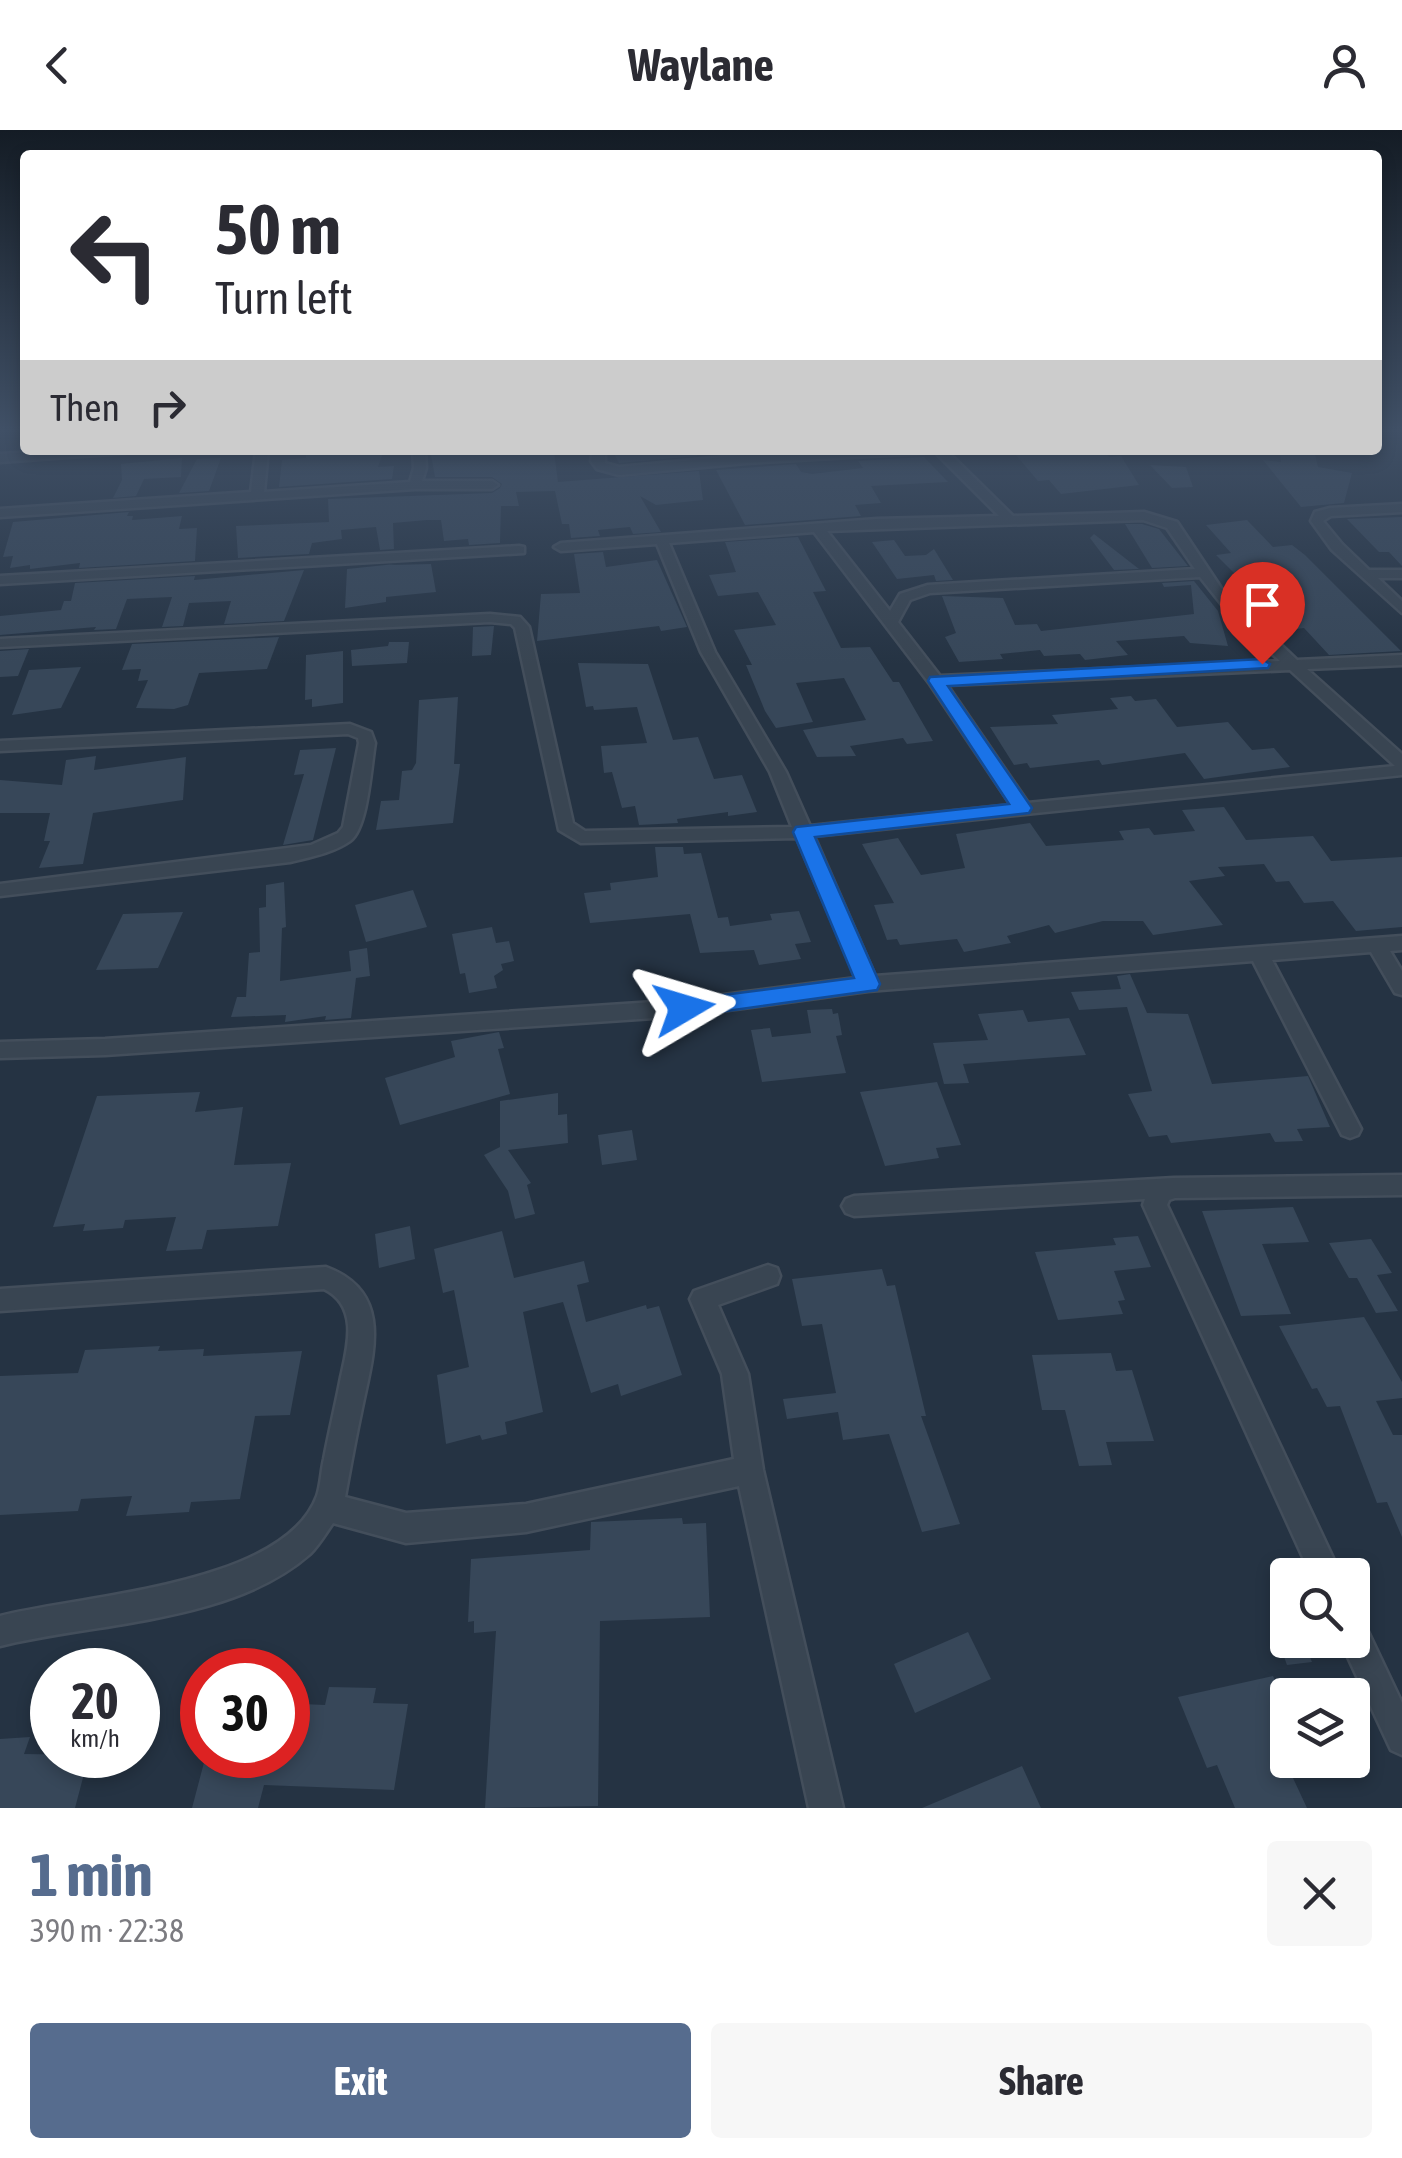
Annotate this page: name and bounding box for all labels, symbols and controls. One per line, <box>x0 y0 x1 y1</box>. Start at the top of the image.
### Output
icon: back <box>30 38 85 93</box>
icon: person <box>1317 38 1372 93</box>
text: Waylane <box>628 39 774 91</box>
text: 50 m <box>215 189 341 269</box>
icon: left <box>50 190 180 320</box>
text: Turn left <box>215 272 353 324</box>
icon: right <box>140 380 195 435</box>
text: Then <box>50 386 120 429</box>
pin <box>1220 562 1305 665</box>
icon: arrive <box>1235 577 1290 632</box>
position arrow <box>632 956 736 1060</box>
map controls <box>1270 1558 1370 1778</box>
button: search <box>1270 1558 1370 1658</box>
speed limit sign: 30 <box>180 1648 310 1778</box>
text: 20 <box>71 1672 118 1730</box>
button: layers <box>1270 1678 1370 1778</box>
text: km/h <box>70 1724 120 1752</box>
text: 1 min <box>30 1840 153 1909</box>
button: close <box>1267 1841 1372 1946</box>
text: 390 m · 22:38 <box>30 1912 184 1949</box>
button: Exit <box>30 2023 691 2138</box>
button: Share <box>711 2023 1372 2138</box>

